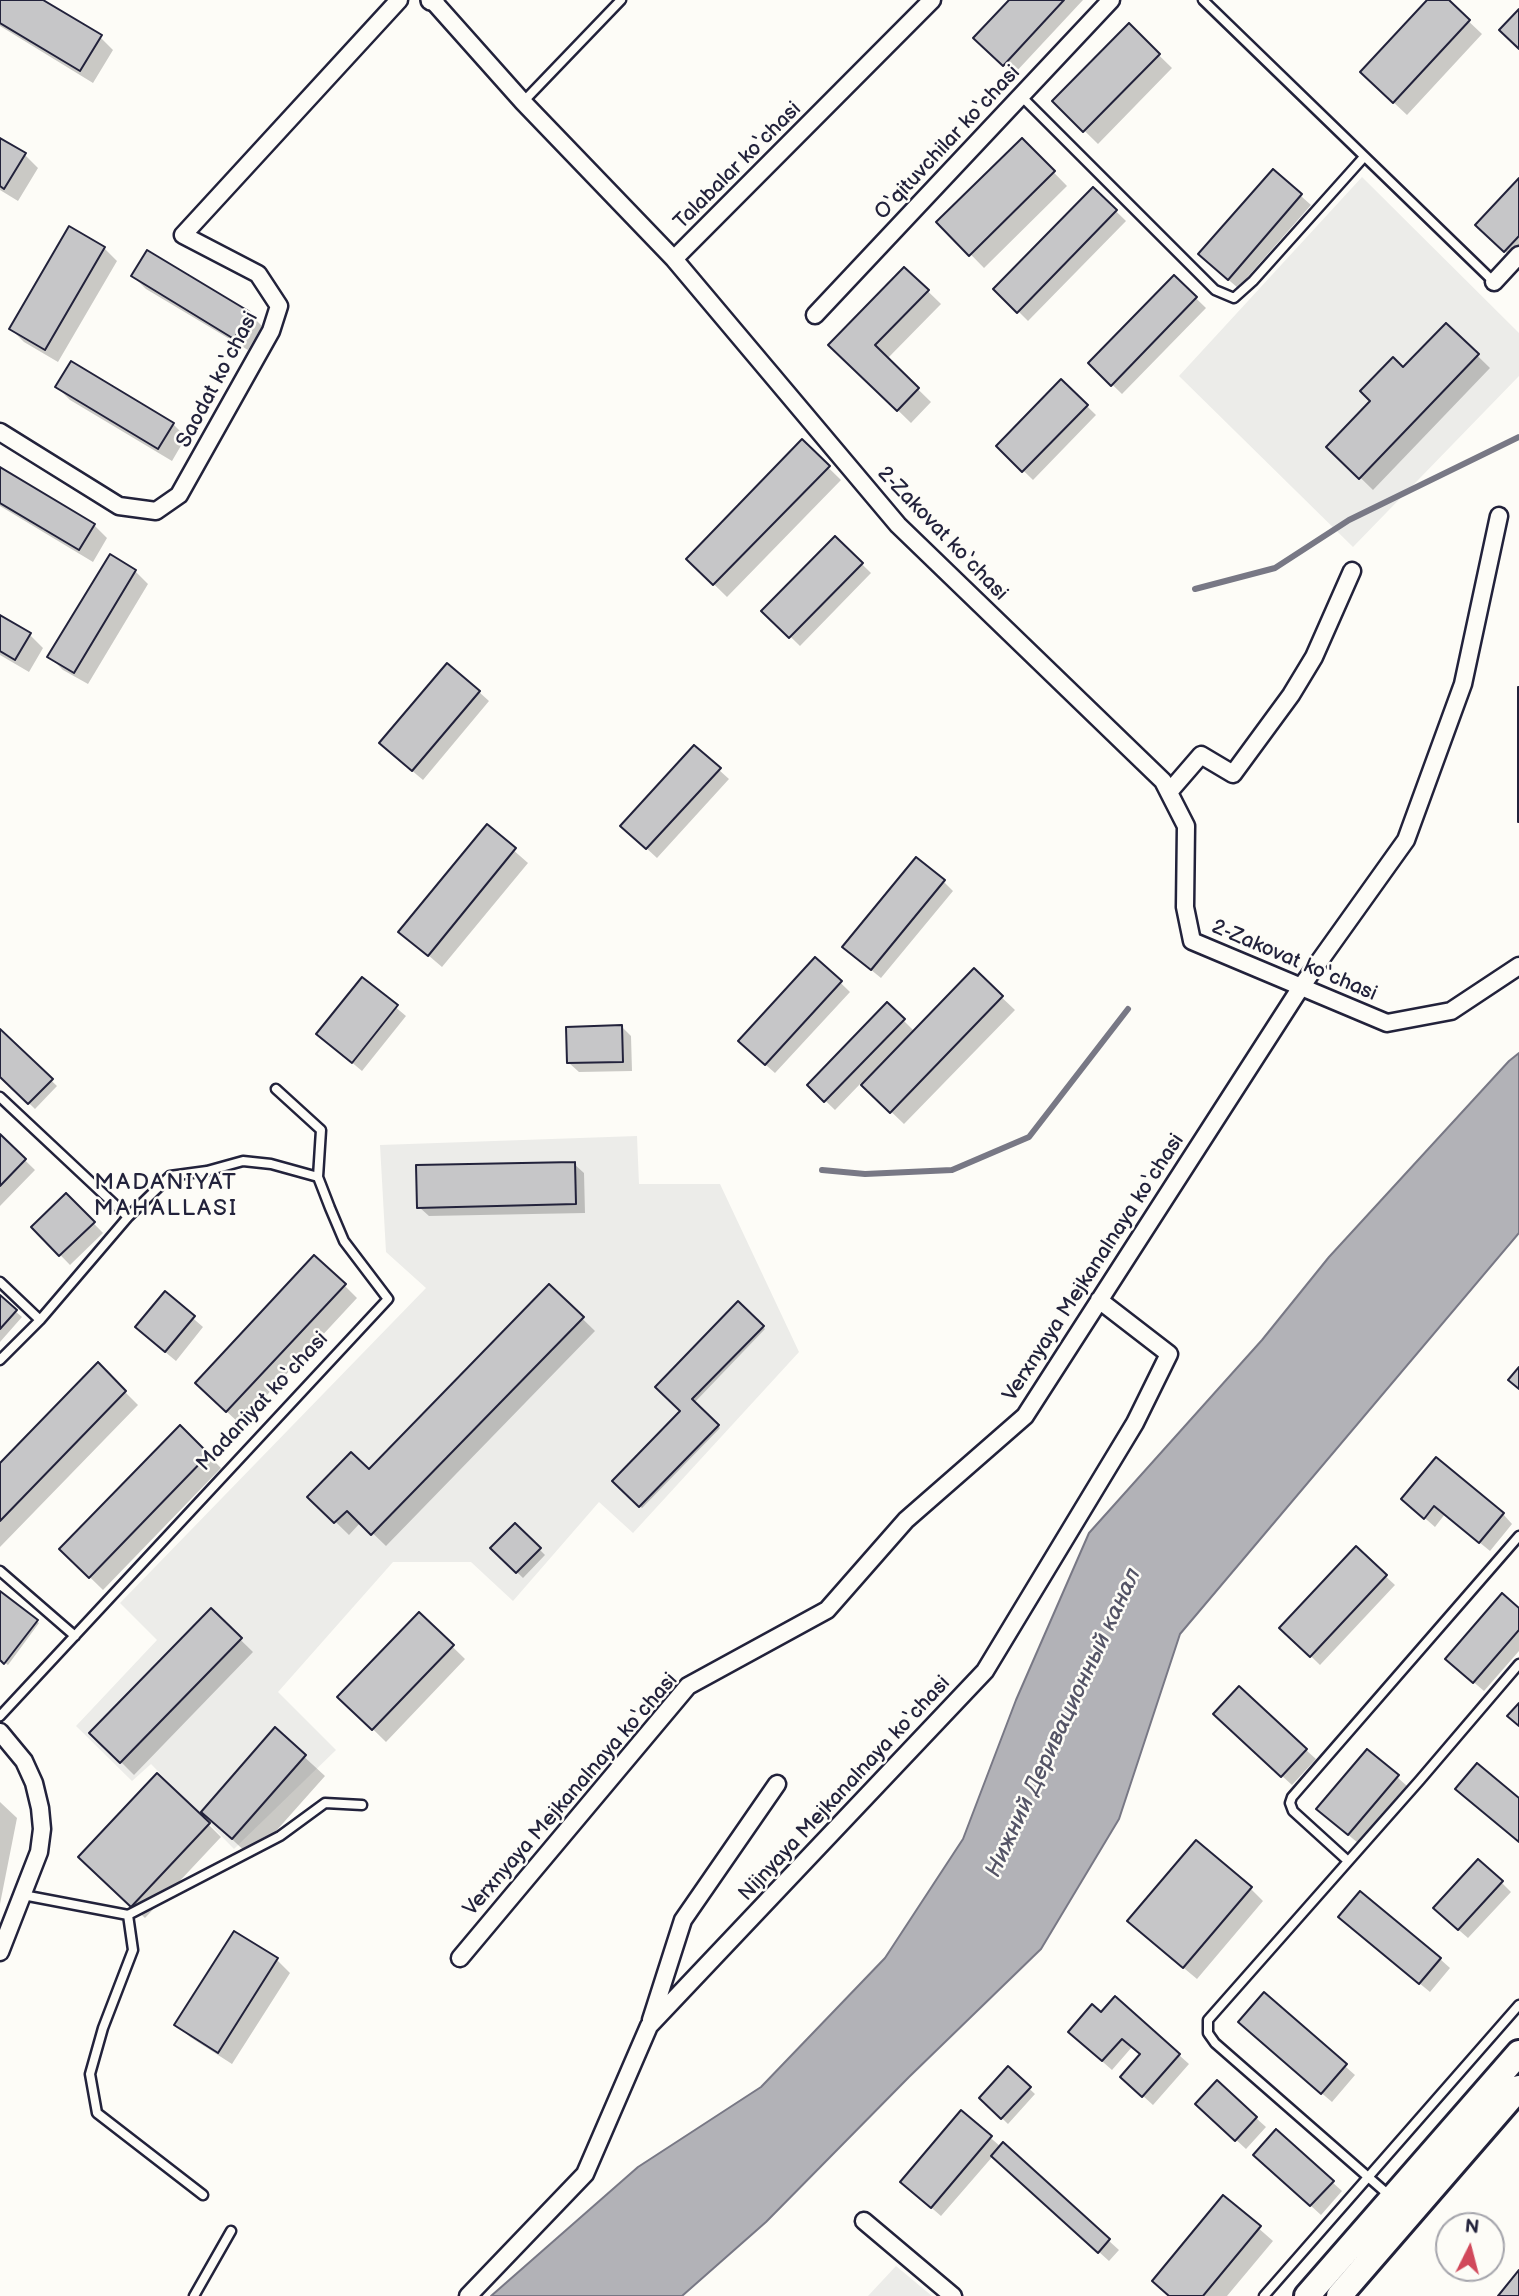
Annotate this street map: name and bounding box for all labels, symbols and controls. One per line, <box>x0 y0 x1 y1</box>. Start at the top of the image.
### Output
street label: O‘qituvchilar ko‘chasi <box>870 61 1026 225</box>
street label: Talabalar ko‘chasi <box>669 97 807 235</box>
street label: Saodat ko‘chasi <box>172 308 264 452</box>
street label: 2-Zakovat ko‘chasi <box>871 462 1013 606</box>
street label: 2-Zakovat ko‘chasi <box>1208 915 1380 1007</box>
street label: Verxnyaya Mejkanalnaya ko‘chasi <box>998 1130 1190 1406</box>
district label: MADANIYAT MAHALLASI <box>95 1169 237 1223</box>
street label: Madaniyat ko‘chasi <box>192 1327 334 1477</box>
water label: Нижний Деривационный канал <box>980 1564 1148 1882</box>
street label: Verxnyaya Mejkanalnaya ko‘chasi <box>459 1668 683 1922</box>
street label: Nijnyaya Mejkanalnaya ko‘chasi <box>734 1671 956 1907</box>
north arrow <box>1435 2212 1505 2282</box>
text: N <box>1464 2215 1480 2240</box>

